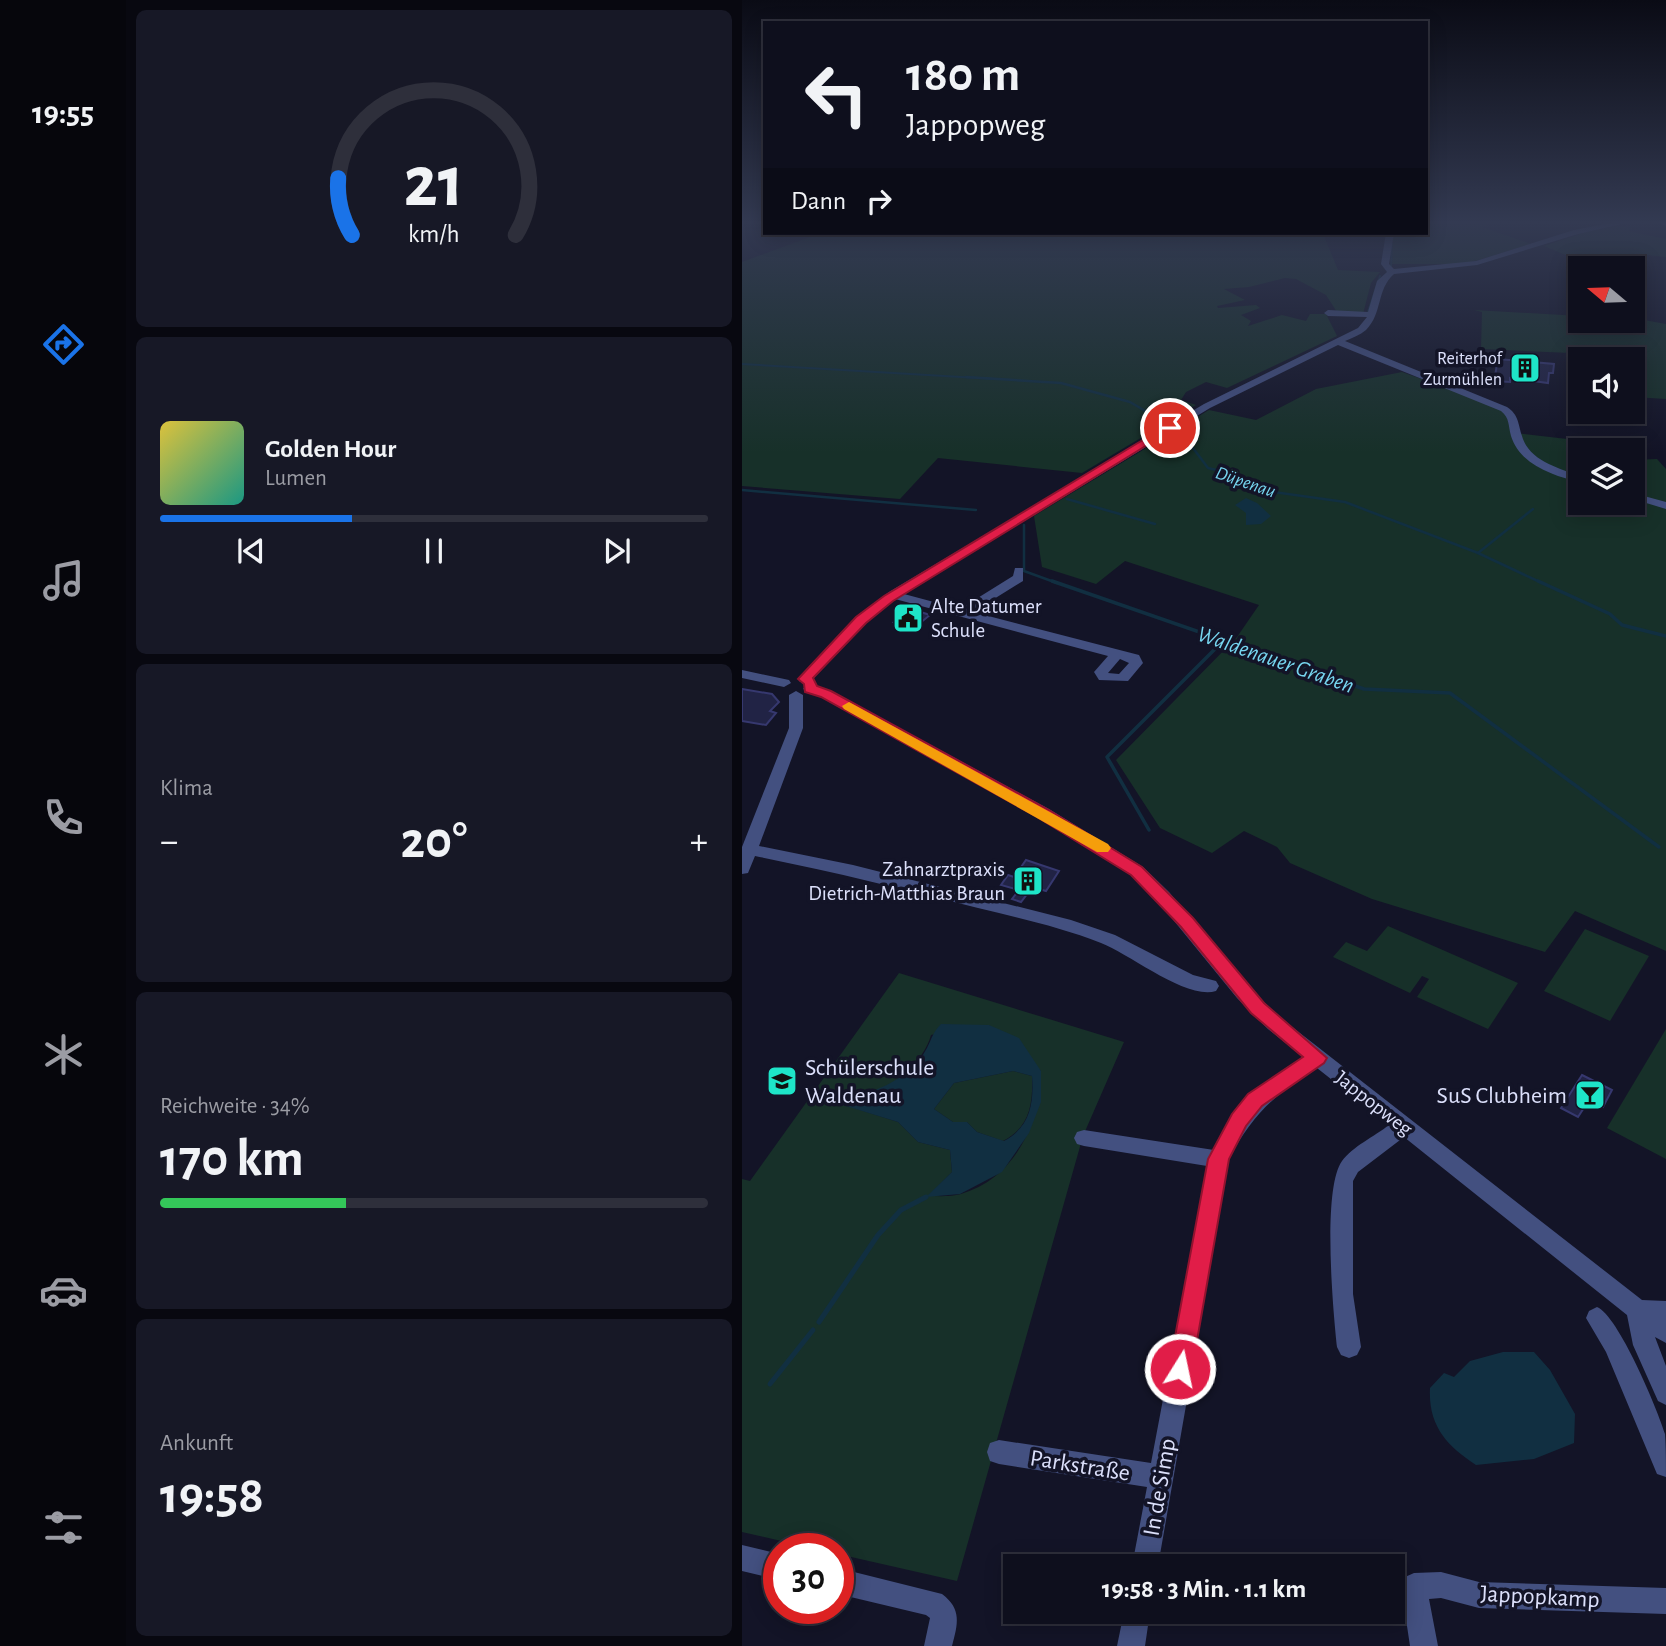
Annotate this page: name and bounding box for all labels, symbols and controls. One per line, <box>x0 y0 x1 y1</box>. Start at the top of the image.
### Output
icon: left <box>791 49 882 140</box>
text: 180 m <box>906 51 1020 100</box>
text: 19:55 <box>32 97 94 129</box>
text: Jappopweg <box>906 109 1045 141</box>
text: 21 <box>404 147 464 220</box>
icon: right <box>860 182 898 220</box>
text: Dann <box>791 188 846 214</box>
text: km/h <box>408 221 460 246</box>
north arrow <box>1568 256 1645 332</box>
map controls <box>1568 256 1645 515</box>
icon: directions <box>39 320 88 369</box>
button: sound <box>1568 347 1645 424</box>
place label: Reiterhof Zurmühlen <box>1423 350 1504 389</box>
building icon: Reiterhof Zurmühlen <box>1508 351 1542 385</box>
pin <box>1140 398 1200 458</box>
icon: arrive <box>1151 409 1189 447</box>
text: Golden Hour <box>265 436 396 462</box>
button: layers <box>1568 438 1645 515</box>
water label: Düpenau <box>1213 463 1278 502</box>
text: Lumen <box>265 467 327 490</box>
icon: previous <box>232 532 270 570</box>
icon: pause <box>415 532 453 570</box>
icon: next <box>598 532 636 570</box>
icon: music <box>39 556 88 605</box>
place label: Alte Datumer Schule <box>931 596 1042 641</box>
public building icon: Alte Datumer Schule <box>891 601 925 635</box>
water label: Waldenauer Graben <box>1194 623 1357 698</box>
text: Klima <box>160 777 213 800</box>
icon: phone <box>39 793 88 842</box>
text: 20° <box>401 815 467 867</box>
text: − <box>160 823 178 861</box>
text: + <box>690 823 708 861</box>
place label: Zahnarztpraxis Dietrich-Matthias Braun <box>808 859 1005 904</box>
building icon: Zahnarztpraxis Dietrich-Matthias Braun <box>1011 864 1045 898</box>
icon: climate <box>39 1030 88 1079</box>
place label: Schülerschule Waldenau <box>805 1056 934 1108</box>
school or university icon: Schülerschule Waldenau <box>765 1064 799 1098</box>
street label: Jappopweg <box>1331 1067 1417 1140</box>
bar icon: SuS Clubheim <box>1573 1078 1607 1112</box>
place label: SuS Clubheim <box>1437 1084 1567 1108</box>
text: Reichweite · 34% <box>160 1095 310 1118</box>
text: 170 km <box>160 1133 304 1185</box>
icon: car <box>39 1266 88 1315</box>
position arrow <box>1143 1332 1217 1406</box>
text: Ankunft <box>160 1432 233 1455</box>
street label: In de Simp <box>1140 1437 1180 1538</box>
street label: Parkstraße <box>1028 1446 1132 1486</box>
text: 19:58 <box>160 1470 264 1522</box>
icon: filters <box>39 1503 88 1552</box>
speed limit sign: 30 <box>763 1533 854 1624</box>
text: 19:58 · 3 Min. · 1.1 km <box>1102 1576 1306 1602</box>
street label: Jappopkamp <box>1480 1582 1600 1612</box>

